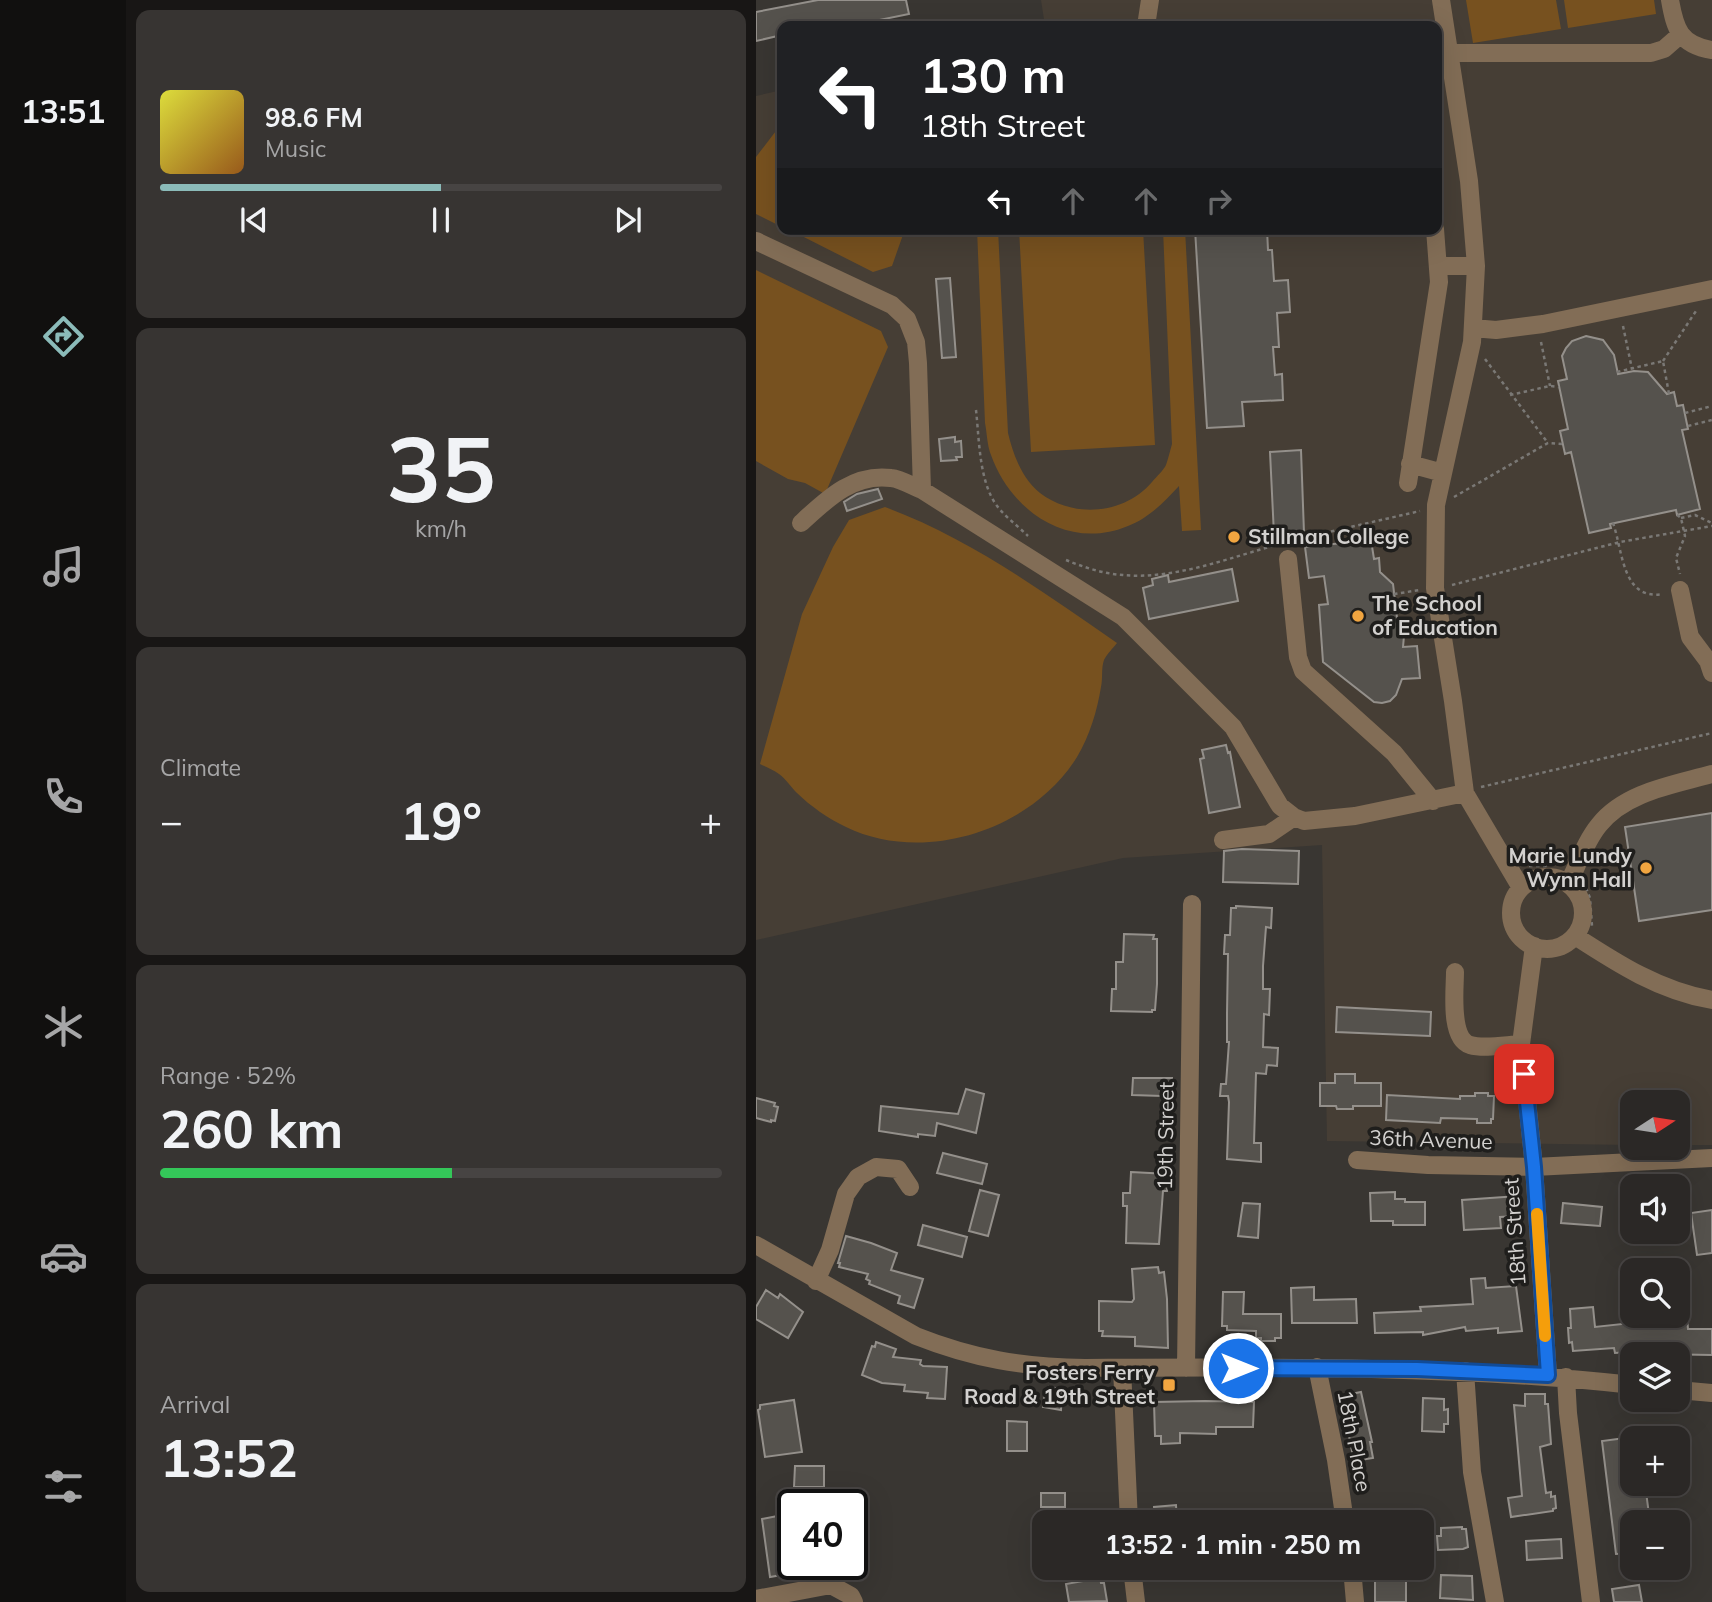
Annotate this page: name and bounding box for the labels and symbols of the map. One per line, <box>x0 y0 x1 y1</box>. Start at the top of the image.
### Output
place label: Stillman College <box>1248 523 1409 549</box>
marker: Stillman College <box>1226 529 1242 545</box>
place label: The School of Education <box>1372 590 1498 640</box>
marker: The School of Education <box>1350 608 1366 624</box>
place label: Marie Lundy Wynn Hall <box>1509 842 1633 892</box>
marker: Marie Lundy Wynn Hall <box>1638 860 1654 876</box>
pin <box>1494 1044 1554 1104</box>
street label: 19th Street <box>1151 1082 1179 1190</box>
north arrow <box>1620 1090 1690 1160</box>
street label: 36th Avenue <box>1369 1124 1493 1154</box>
street label: 18th Street <box>1497 1177 1531 1287</box>
position arrow <box>1201 1331 1275 1405</box>
place label: Fosters Ferry Road & 19th Street <box>964 1359 1156 1409</box>
marker: Fosters Ferry Road & 19th Street <box>1161 1377 1177 1393</box>
street label: 18th Place <box>1332 1388 1378 1494</box>
speed limit sign: 40 <box>777 1489 868 1580</box>

